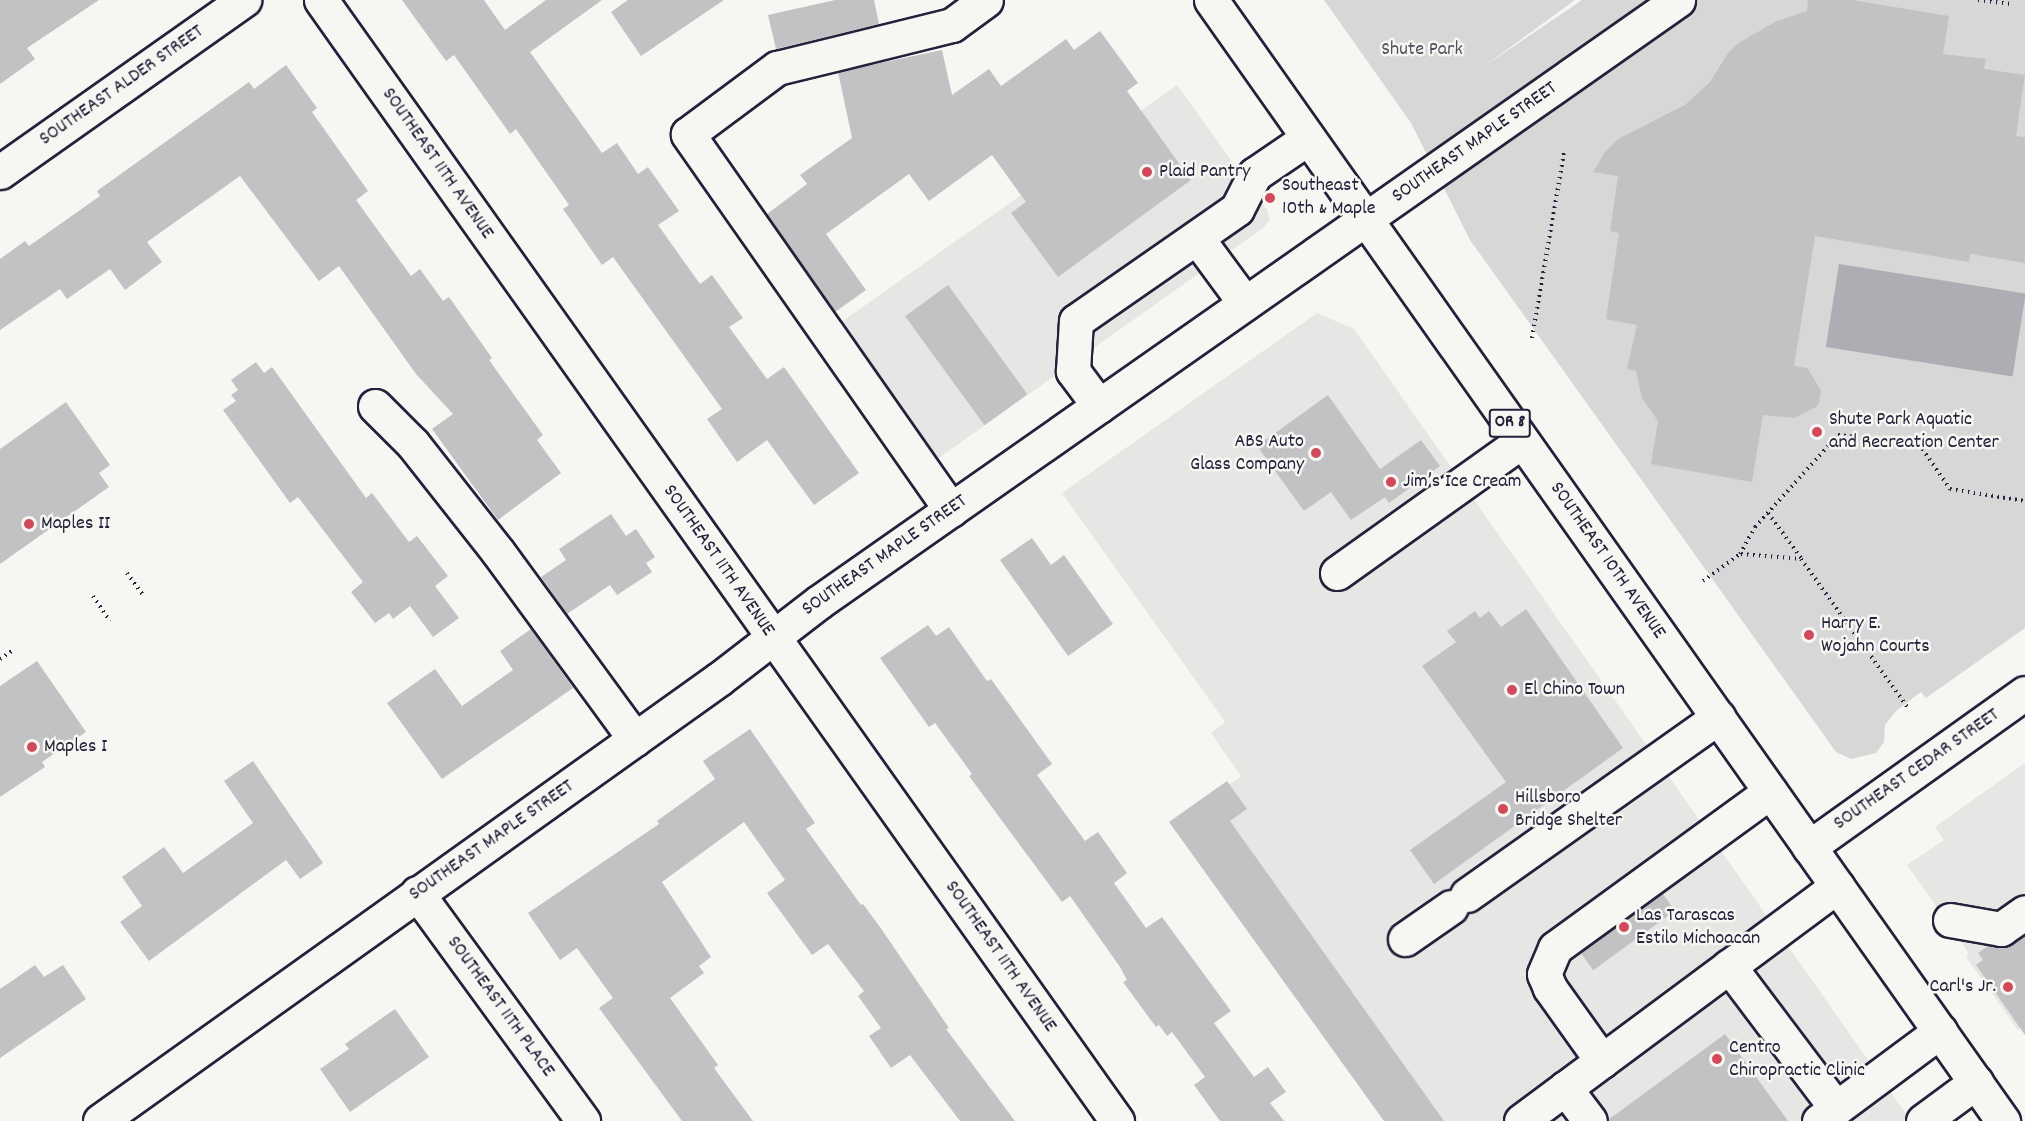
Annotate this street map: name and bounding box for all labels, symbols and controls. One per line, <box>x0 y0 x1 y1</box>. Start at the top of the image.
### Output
street label: SOUTHEAST ALDER STREET <box>35 20 209 152</box>
park label: Shute Park <box>1381 38 1463 62</box>
street label: SOUTHEAST MAPLE STREET <box>1388 77 1562 209</box>
street label: SOUTHEAST 11TH AVENUE <box>376 84 498 244</box>
place label: Plaid Pantry <box>1159 160 1250 184</box>
marker: Plaid Pantry <box>1140 165 1154 179</box>
place label: Southeast 10th & Maple <box>1282 174 1376 221</box>
marker: Southeast 10th & Maple <box>1263 191 1277 205</box>
road number: OR 8 <box>1488 408 1532 438</box>
place label: Shute Park Aquatic and Recreation Center <box>1829 408 1999 455</box>
marker: Shute Park Aquatic and Recreation Center <box>1810 425 1824 439</box>
place label: ABS Auto Glass Company <box>1190 430 1304 477</box>
marker: ABS Auto Glass Company <box>1309 446 1323 460</box>
place label: Jim’s Ice Cream <box>1403 470 1521 494</box>
marker: Jim’s Ice Cream <box>1384 475 1398 489</box>
street label: SOUTHEAST 10TH AVENUE <box>1544 478 1670 644</box>
street label: SOUTHEAST 11TH AVENUE <box>657 481 779 641</box>
street label: SOUTHEAST MAPLE STREET <box>798 490 972 622</box>
place label: Maples II <box>41 512 110 536</box>
marker: Maples II <box>22 517 36 531</box>
place label: Harry E. Wojahn Courts <box>1821 612 1930 659</box>
marker: Harry E. Wojahn Courts <box>1802 628 1816 642</box>
place label: El Chino Town <box>1524 678 1625 702</box>
marker: El Chino Town <box>1505 683 1519 697</box>
street label: SOUTHEAST CEDAR STREET <box>1830 704 2004 836</box>
place label: Maples I <box>44 735 107 759</box>
marker: Maples I <box>25 740 39 754</box>
street label: SOUTHEAST MAPLE STREET <box>405 775 579 907</box>
place label: Hillsboro Bridge Shelter <box>1515 786 1622 833</box>
marker: Hillsboro Bridge Shelter <box>1496 802 1510 816</box>
street label: SOUTHEAST 11TH AVENUE <box>939 877 1061 1037</box>
place label: Las Tarascas Estilo Michoacan <box>1636 904 1760 951</box>
marker: Las Tarascas Estilo Michoacan <box>1617 920 1631 934</box>
street label: SOUTHEAST 11TH PLACE <box>441 932 559 1082</box>
place label: Carl's Jr. <box>1930 975 1996 999</box>
marker: Carl's Jr. <box>2001 980 2015 994</box>
place label: Centro Chiropractic Clinic <box>1729 1036 1865 1083</box>
marker: Centro Chiropractic Clinic <box>1710 1052 1724 1066</box>

